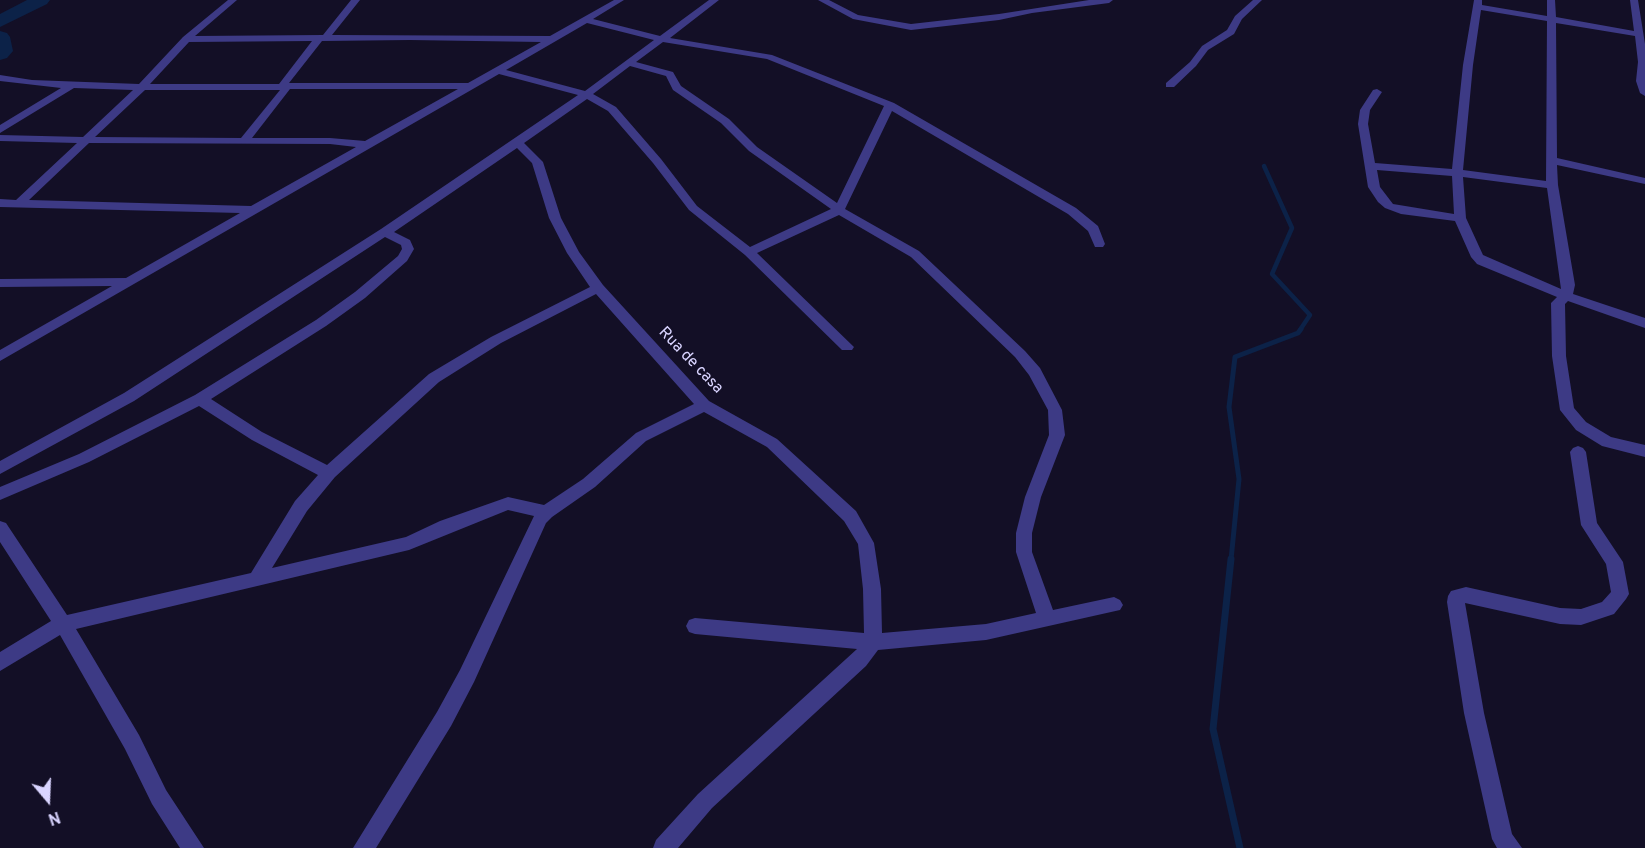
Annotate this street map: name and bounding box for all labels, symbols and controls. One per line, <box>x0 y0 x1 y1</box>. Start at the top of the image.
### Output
street label: Rua de casa <box>654 324 726 398</box>
north arrow <box>18 770 78 830</box>
text: N <box>45 806 63 828</box>

